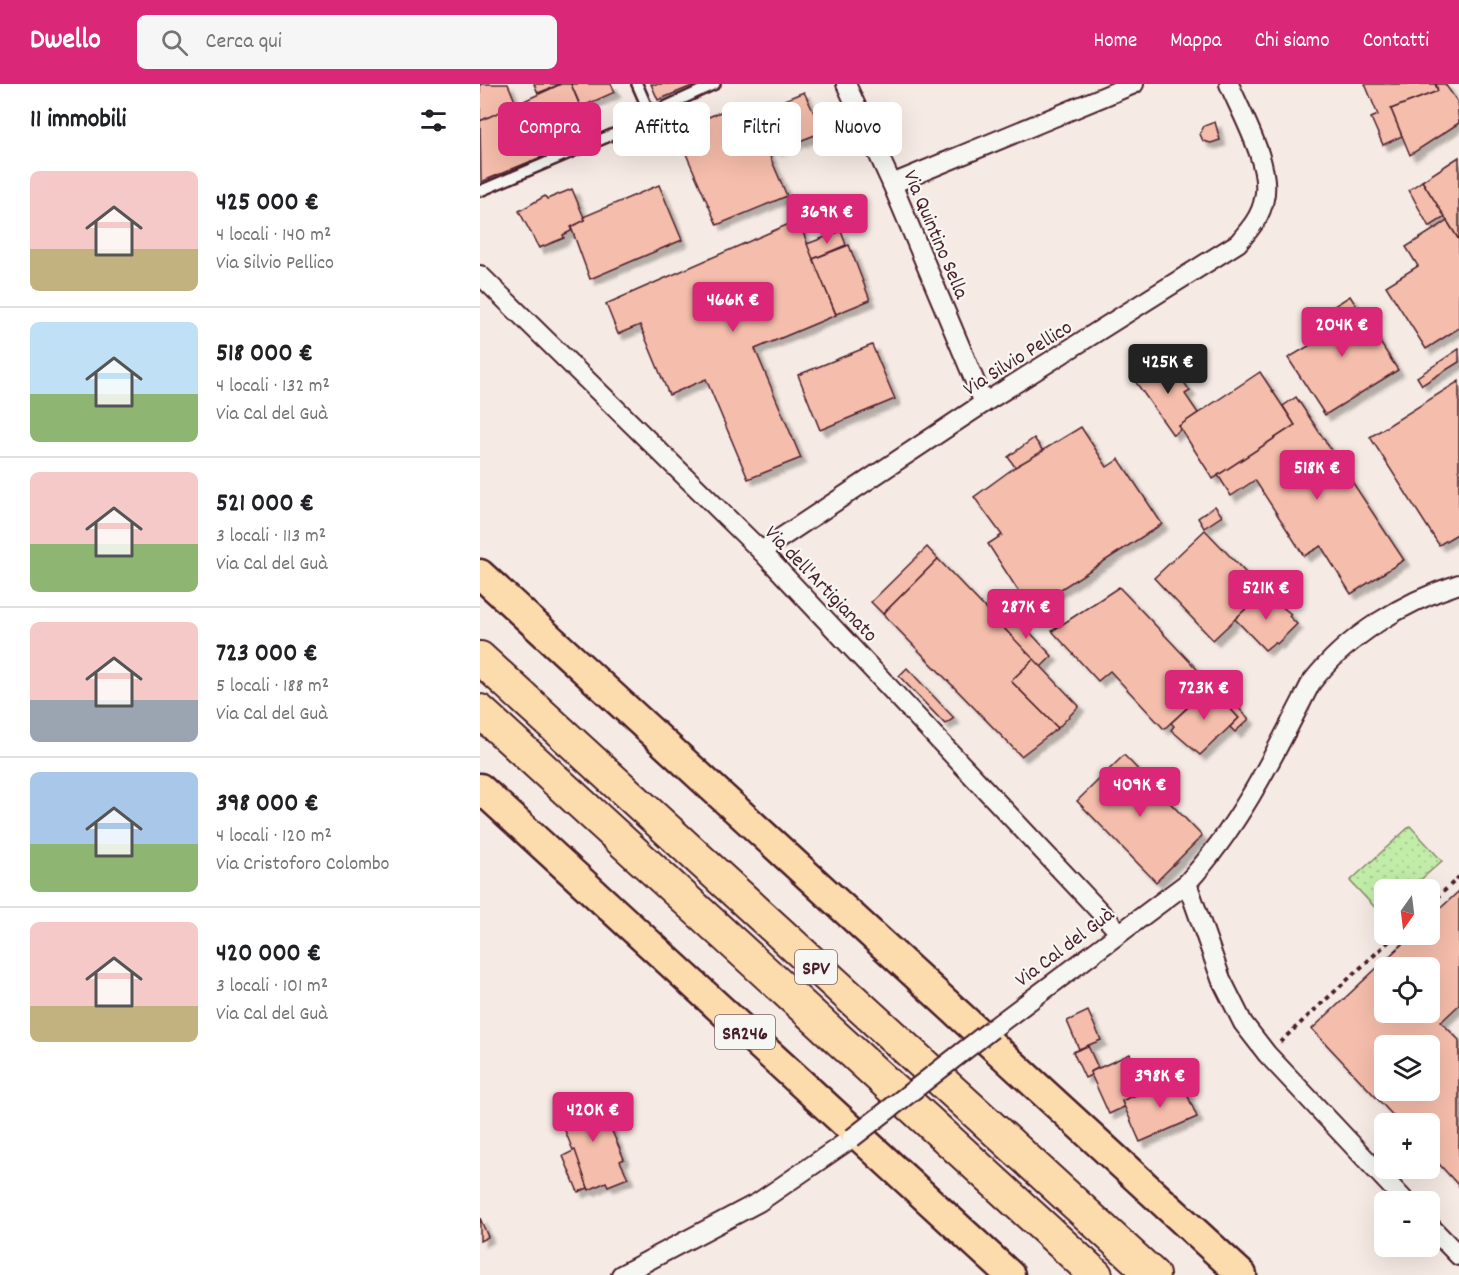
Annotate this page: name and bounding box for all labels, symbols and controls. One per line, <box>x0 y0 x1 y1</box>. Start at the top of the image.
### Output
search box <box>137 15 557 69</box>
text: Dwello <box>30 22 101 62</box>
icon: search <box>158 26 191 59</box>
text: Cerca qui <box>206 27 282 58</box>
text: Home <box>1094 27 1137 57</box>
text: Mappa <box>1170 27 1222 57</box>
text: Chi siamo <box>1255 27 1330 57</box>
text: Contatti <box>1363 27 1429 57</box>
text: 11 immobili <box>30 102 126 139</box>
chip: Compra <box>498 102 601 156</box>
chip: Affitta <box>613 102 710 156</box>
chip: Filtri <box>722 102 801 156</box>
chip: Nuovo <box>813 102 902 156</box>
icon: filters <box>417 104 450 137</box>
street label: Via Quintino Sella <box>894 166 975 305</box>
text: 425 000 € <box>216 185 319 222</box>
pin: 369K € <box>778 194 876 245</box>
icon: home <box>78 195 150 267</box>
text: 369K € <box>801 199 853 227</box>
text: 4 locali · 140 m² <box>216 222 331 250</box>
text: Via Silvio Pellico <box>216 250 334 278</box>
pin: 466K € <box>684 282 782 333</box>
text: 466K € <box>707 287 759 315</box>
pin: 204K € <box>1293 307 1391 358</box>
text: 204K € <box>1316 312 1368 340</box>
street label: Via Silvio Pellico <box>958 314 1079 405</box>
text: 518 000 € <box>216 336 313 373</box>
pin: 425K € <box>1119 344 1217 395</box>
icon: home <box>78 346 150 418</box>
text: 425K € <box>1142 349 1194 377</box>
text: 4 locali · 132 m² <box>216 373 330 401</box>
text: Via Cal del Guà <box>216 401 328 429</box>
pin: 518K € <box>1268 450 1366 501</box>
text: 518K € <box>1294 455 1340 483</box>
text: 521 000 € <box>216 486 314 523</box>
icon: home <box>78 496 150 568</box>
street label: Via dell'Artigianato <box>756 520 884 650</box>
text: 3 locali · 113 m² <box>216 523 326 551</box>
text: Via Cal del Guà <box>216 551 328 579</box>
pin: 521K € <box>1217 570 1315 621</box>
text: 521K € <box>1242 575 1290 603</box>
pin: 287K € <box>977 589 1075 640</box>
text: 287K € <box>1001 594 1051 622</box>
text: 723 000 € <box>216 636 318 673</box>
icon: home <box>78 646 150 718</box>
pin: 723K € <box>1155 670 1253 721</box>
text: 5 locali · 188 m² <box>216 673 329 701</box>
text: 723K € <box>1179 675 1229 703</box>
text: Via Cal del Guà <box>216 701 328 729</box>
pin: 409K € <box>1091 767 1189 818</box>
text: 409K € <box>1113 772 1167 800</box>
text: 398 000 € <box>216 786 319 823</box>
icon: home <box>78 796 150 868</box>
text: 4 locali · 120 m² <box>216 823 332 851</box>
text: Via Cristoforo Colombo <box>216 851 389 879</box>
north arrow <box>1374 879 1440 945</box>
map controls <box>1374 879 1440 1257</box>
street label: Via Cal del Guà <box>1010 901 1122 996</box>
text: 420 000 € <box>216 936 321 973</box>
icon: home <box>78 946 150 1018</box>
road number: SPV <box>795 950 837 984</box>
button: locate <box>1374 957 1440 1023</box>
text: 3 locali · 101 m² <box>216 973 328 1001</box>
text: Via Cal del Guà <box>216 1001 328 1029</box>
road number: SR246 <box>715 1015 775 1049</box>
button: layers <box>1374 1035 1440 1101</box>
pin: 398K € <box>1111 1058 1209 1109</box>
text: 398K € <box>1134 1063 1186 1091</box>
pin: 420K € <box>544 1092 642 1143</box>
text: 420K € <box>567 1097 619 1125</box>
button: + <box>1374 1113 1440 1179</box>
button: − <box>1374 1191 1440 1257</box>

